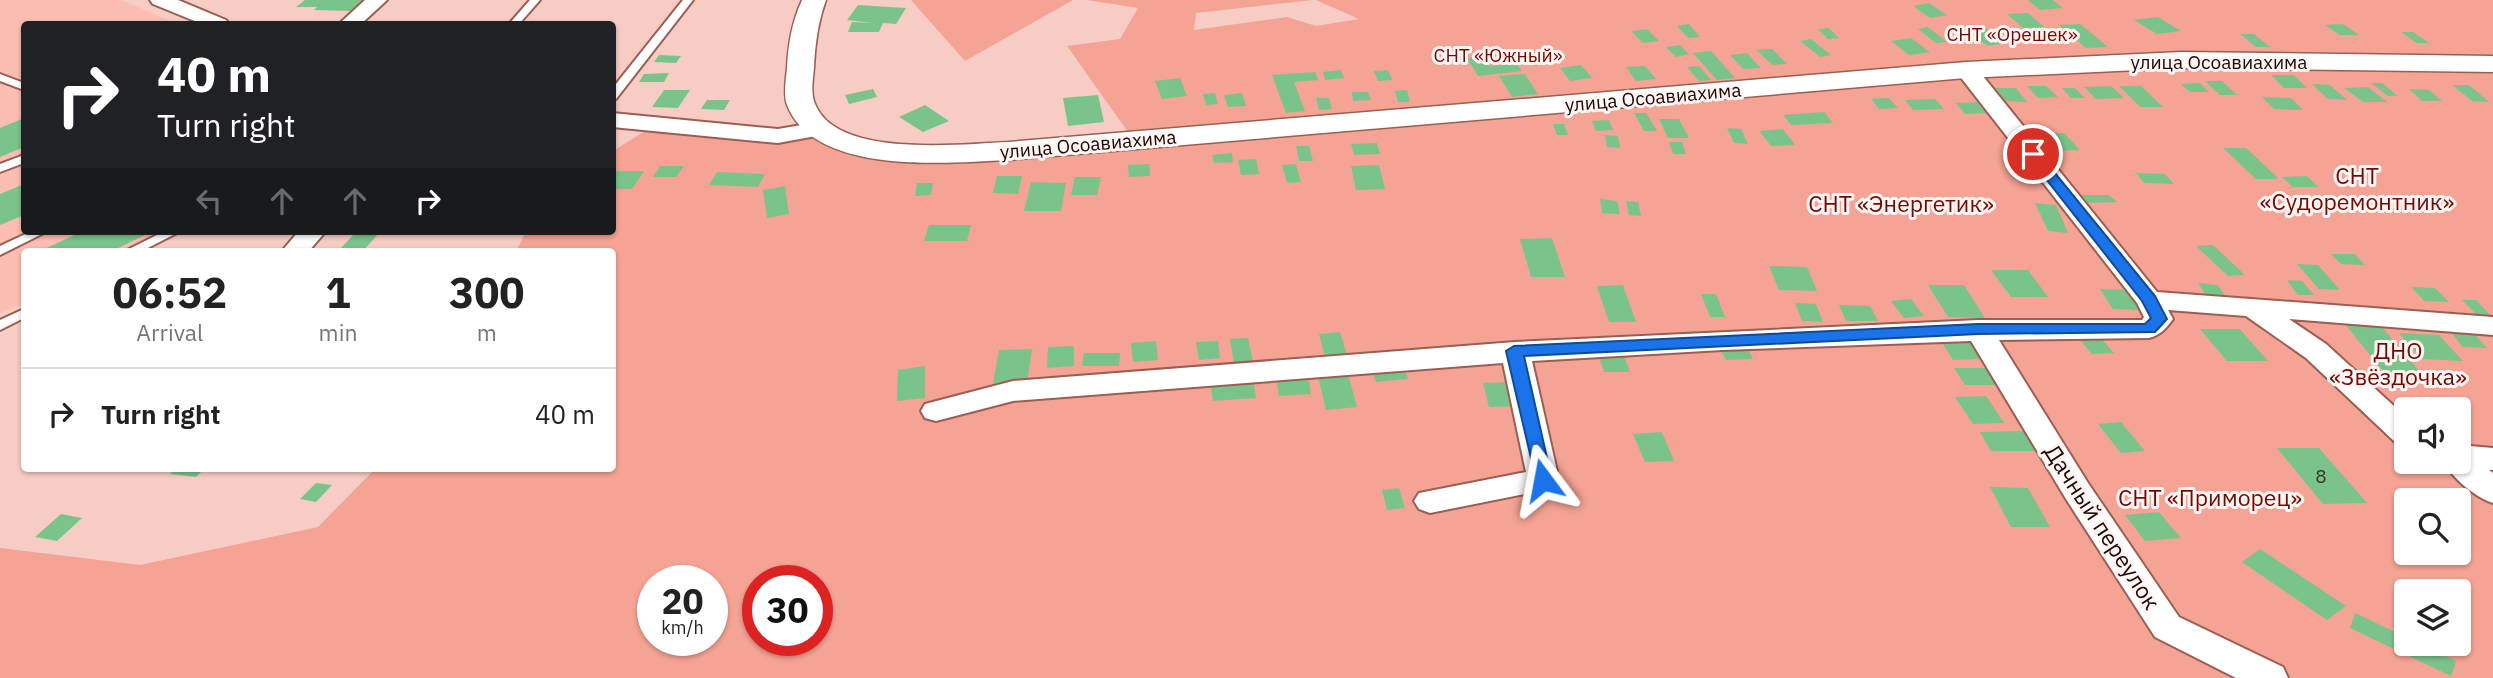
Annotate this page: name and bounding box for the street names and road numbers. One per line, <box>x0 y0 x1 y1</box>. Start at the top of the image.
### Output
street label: улица Осоавиахима <box>2131 50 2308 74</box>
street label: улица Осоавиахима <box>1564 77 1742 117</box>
street label: улица Осоавиахима <box>999 124 1177 164</box>
street label: Дачный переулок <box>2038 438 2168 615</box>

